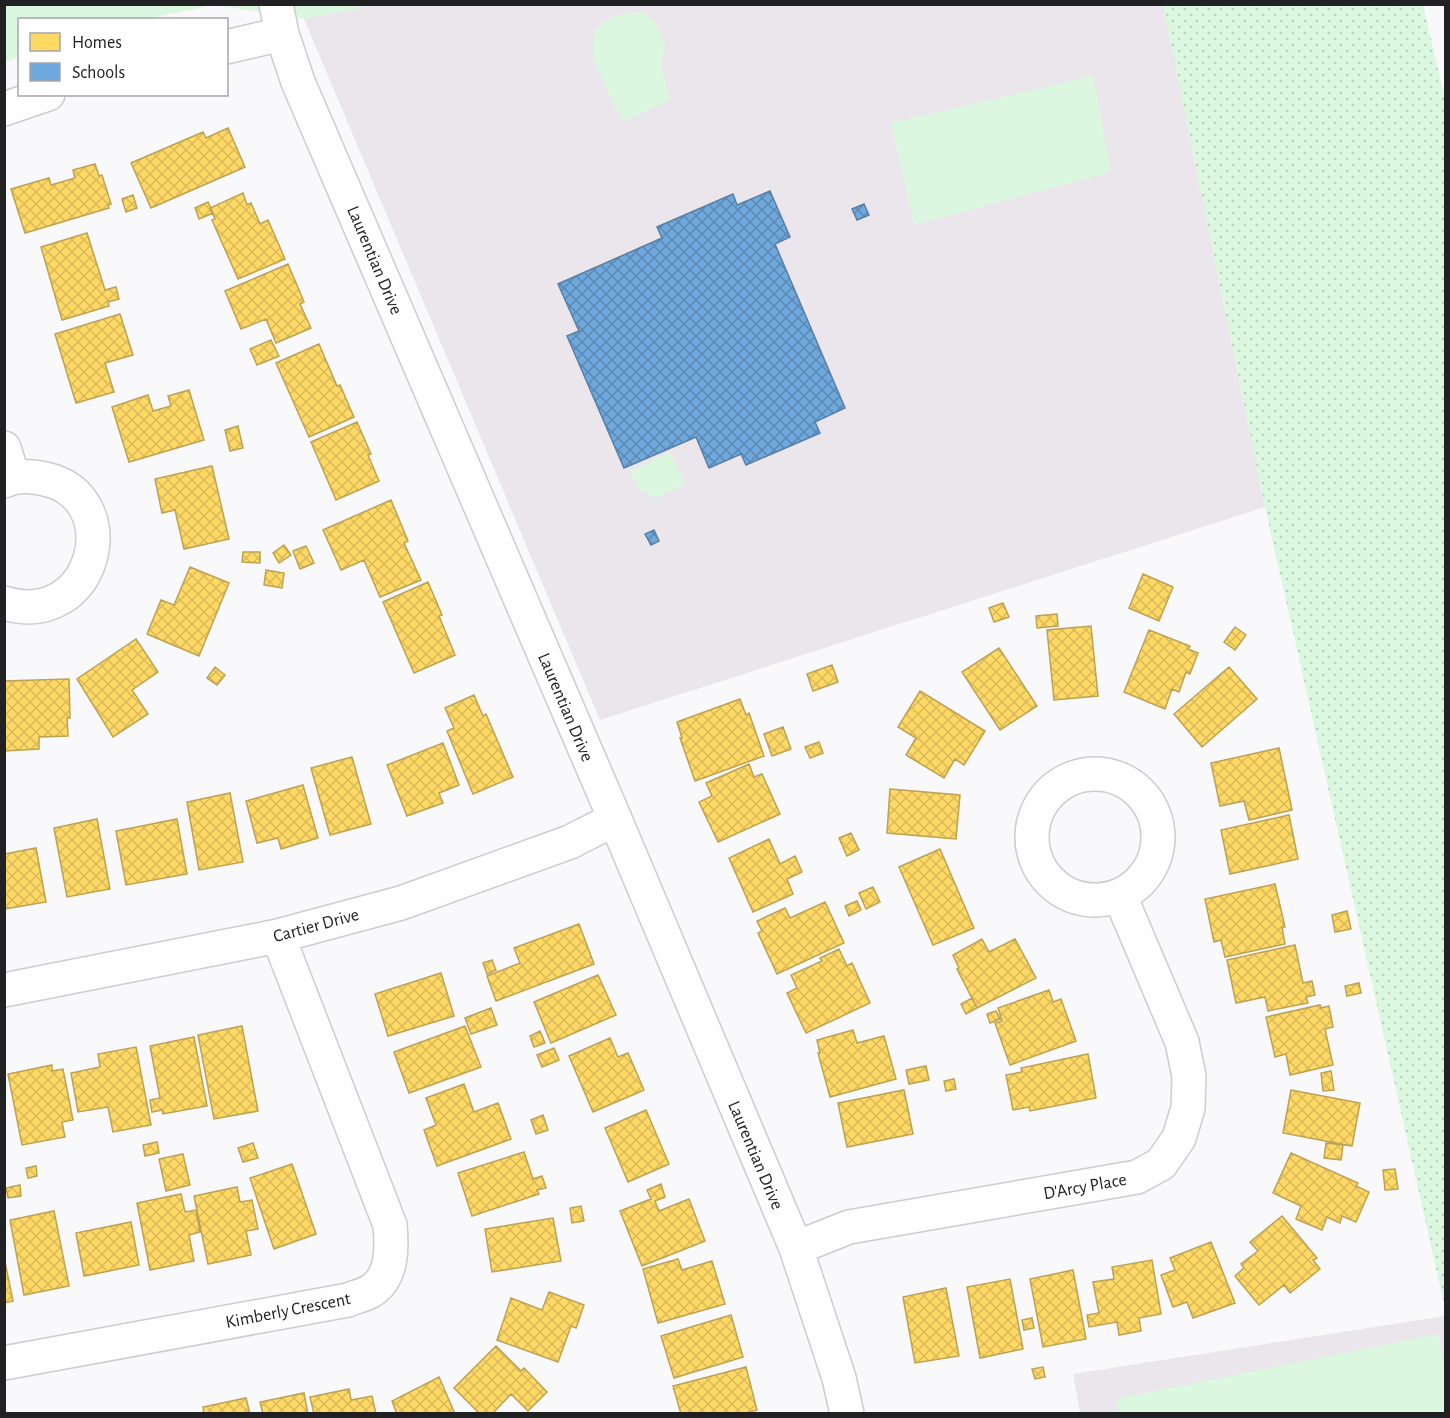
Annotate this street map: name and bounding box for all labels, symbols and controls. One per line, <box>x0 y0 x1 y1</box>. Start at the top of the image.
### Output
legend <box>18 18 228 96</box>
text: Homes <box>72 34 122 52</box>
text: Schools <box>72 64 125 82</box>
street label: Laurentian Drive <box>343 203 405 317</box>
street label: Laurentian Drive <box>534 650 596 764</box>
street label: Cartier Drive <box>271 906 361 946</box>
street label: Laurentian Drive <box>724 1098 786 1212</box>
street label: D'Arcy Place <box>1042 1171 1128 1203</box>
street label: Kimberly Crescent <box>224 1290 353 1332</box>

